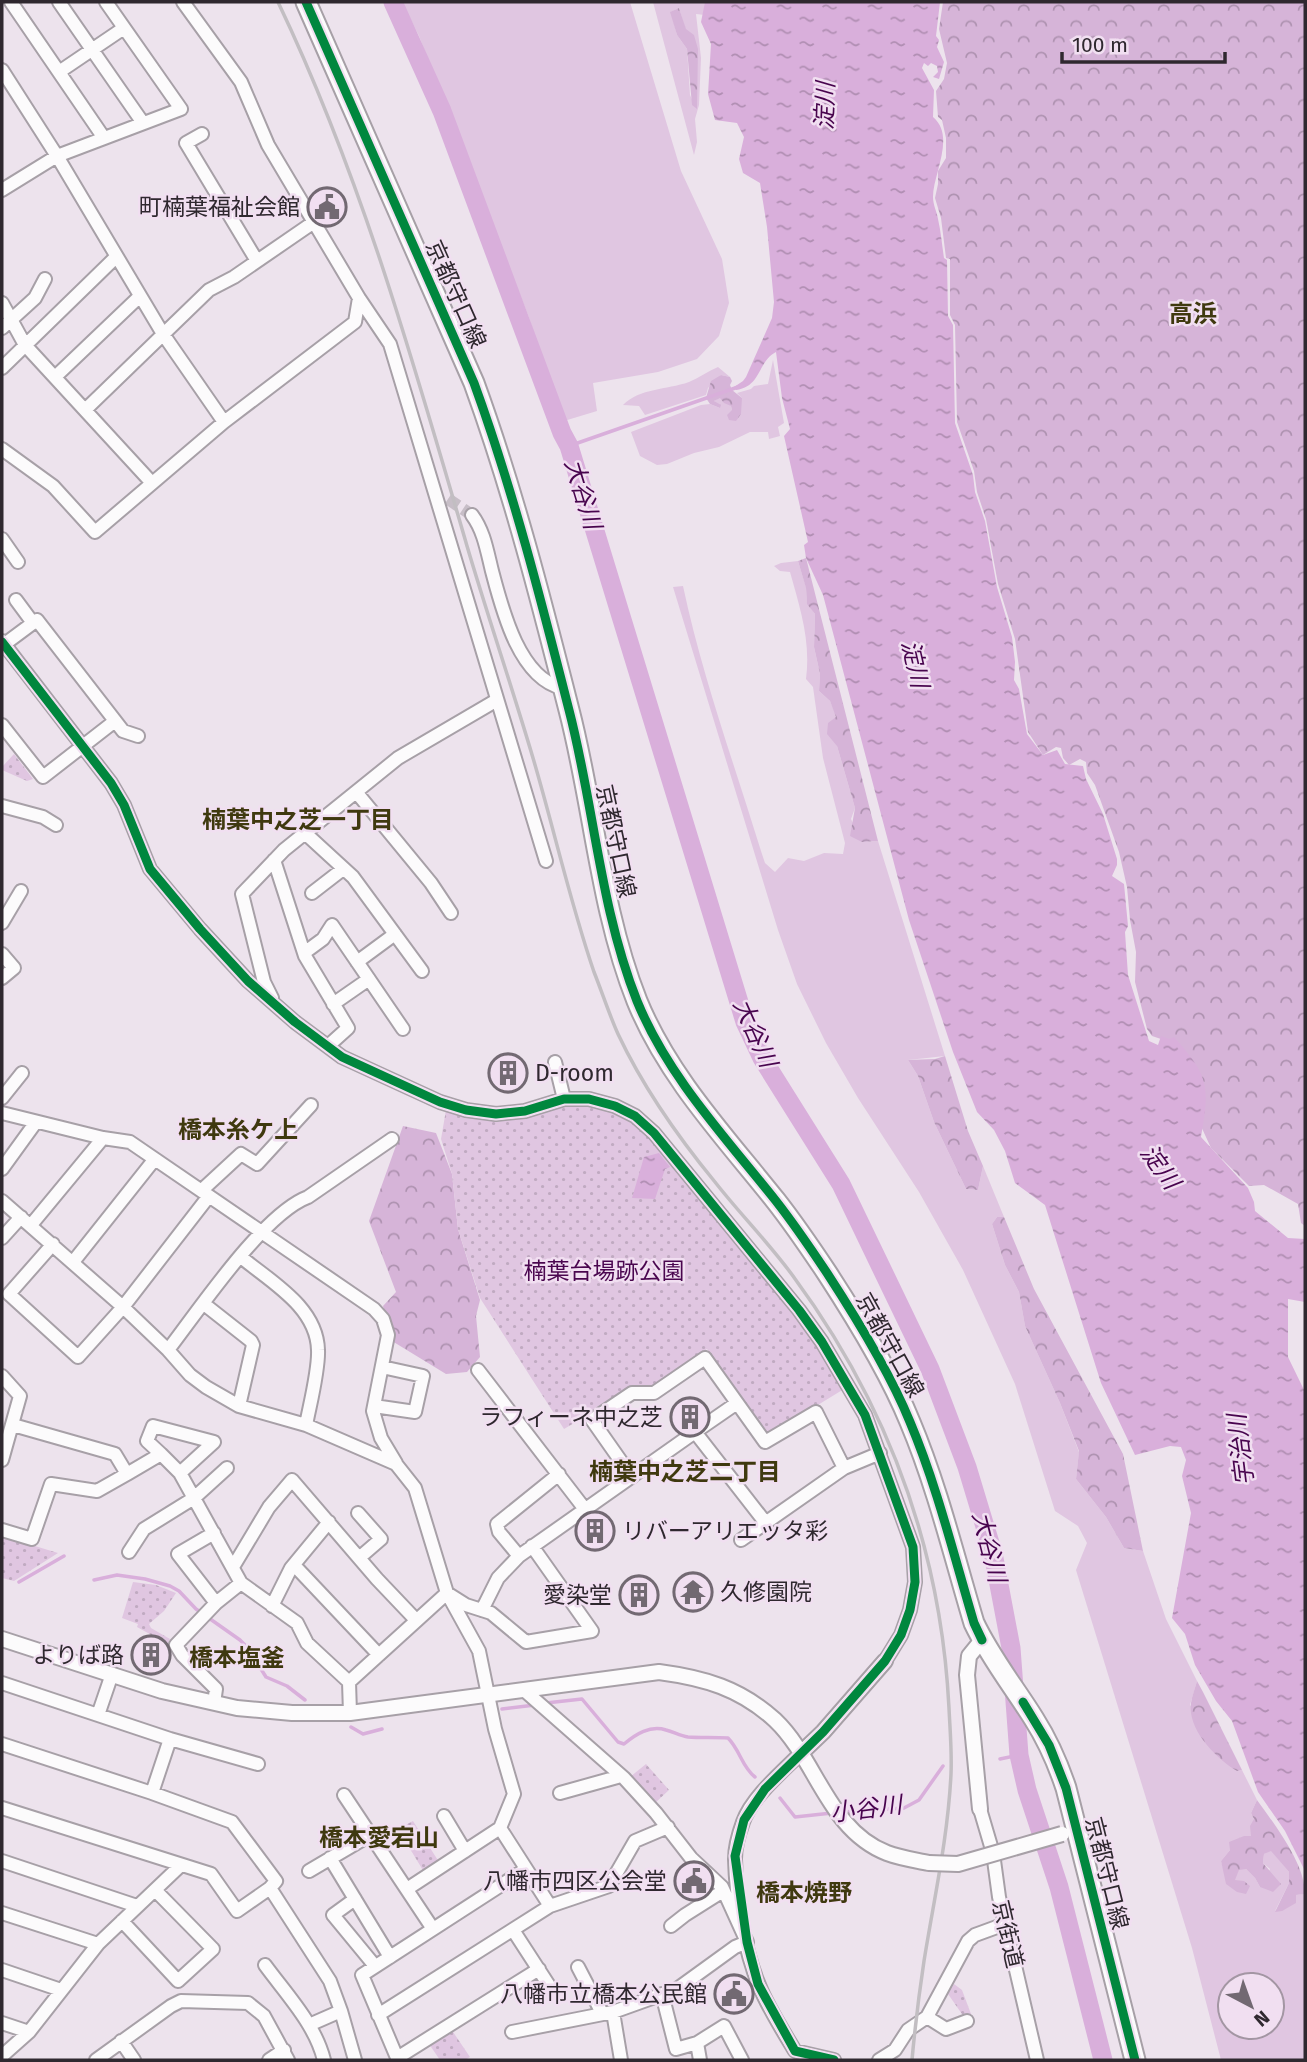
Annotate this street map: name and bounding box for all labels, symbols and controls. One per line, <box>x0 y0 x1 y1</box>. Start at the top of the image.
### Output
scale bar <box>1062 21 1225 65</box>
text: 100 m <box>1072 32 1128 58</box>
water label: 淀川 <box>810 79 840 130</box>
public building icon: 町楠葉福祉会館 <box>306 186 348 228</box>
place label: 町楠葉福祉会館 <box>139 193 300 221</box>
street label: 京都守口線 <box>420 236 492 352</box>
district label: 高浜 <box>1169 300 1217 328</box>
water label: 大谷川 <box>559 455 608 535</box>
water label: 淀川 <box>896 637 935 693</box>
street label: 京都守口線 <box>590 782 642 900</box>
district label: 楠葉中之芝一丁目 <box>202 806 394 834</box>
water label: 大谷川 <box>728 994 784 1074</box>
building icon: D-room <box>487 1052 529 1094</box>
place label: D-room <box>535 1059 614 1087</box>
district label: 橋本糸ケ上 <box>178 1116 298 1144</box>
water label: 淀川 <box>1135 1139 1187 1197</box>
park label: 楠葉台場跡公園 <box>524 1257 685 1285</box>
street label: 京都守口線 <box>850 1288 930 1402</box>
building icon: ラフィーネ中之芝 <box>669 1396 711 1438</box>
place label: ラフィーネ中之芝 <box>479 1403 663 1431</box>
water label: 宇治川 <box>1222 1410 1259 1487</box>
district label: 楠葉中之芝二丁目 <box>589 1458 781 1486</box>
water label: 大谷川 <box>967 1509 1012 1588</box>
building icon: リバーアリエッタ彩 <box>574 1510 616 1552</box>
place label: リバーアリエッタ彩 <box>622 1517 828 1545</box>
temple icon: 久修園院 <box>672 1571 714 1613</box>
building icon: 愛染堂 <box>618 1574 660 1616</box>
place label: 久修園院 <box>720 1578 812 1606</box>
place label: 愛染堂 <box>543 1581 612 1609</box>
building icon: よりば路 <box>130 1634 172 1676</box>
place label: よりば路 <box>32 1641 124 1669</box>
district label: 橋本塩釜 <box>189 1644 285 1672</box>
water label: 小谷川 <box>829 1790 906 1827</box>
street label: 京都守口線 <box>1080 1814 1134 1932</box>
district label: 橋本愛宕山 <box>319 1824 439 1852</box>
public building icon: 八幡市四区公会堂 <box>673 1860 715 1902</box>
place label: 八幡市四区公会堂 <box>483 1867 667 1895</box>
district label: 橋本焼野 <box>756 1879 852 1907</box>
street label: 京街道 <box>987 1897 1029 1971</box>
north arrow <box>1216 1971 1286 2041</box>
public building icon: 八幡市立橋本公民館 <box>713 1973 755 2015</box>
place label: 八幡市立橋本公民館 <box>500 1980 707 2008</box>
text: N <box>1250 2006 1274 2031</box>

